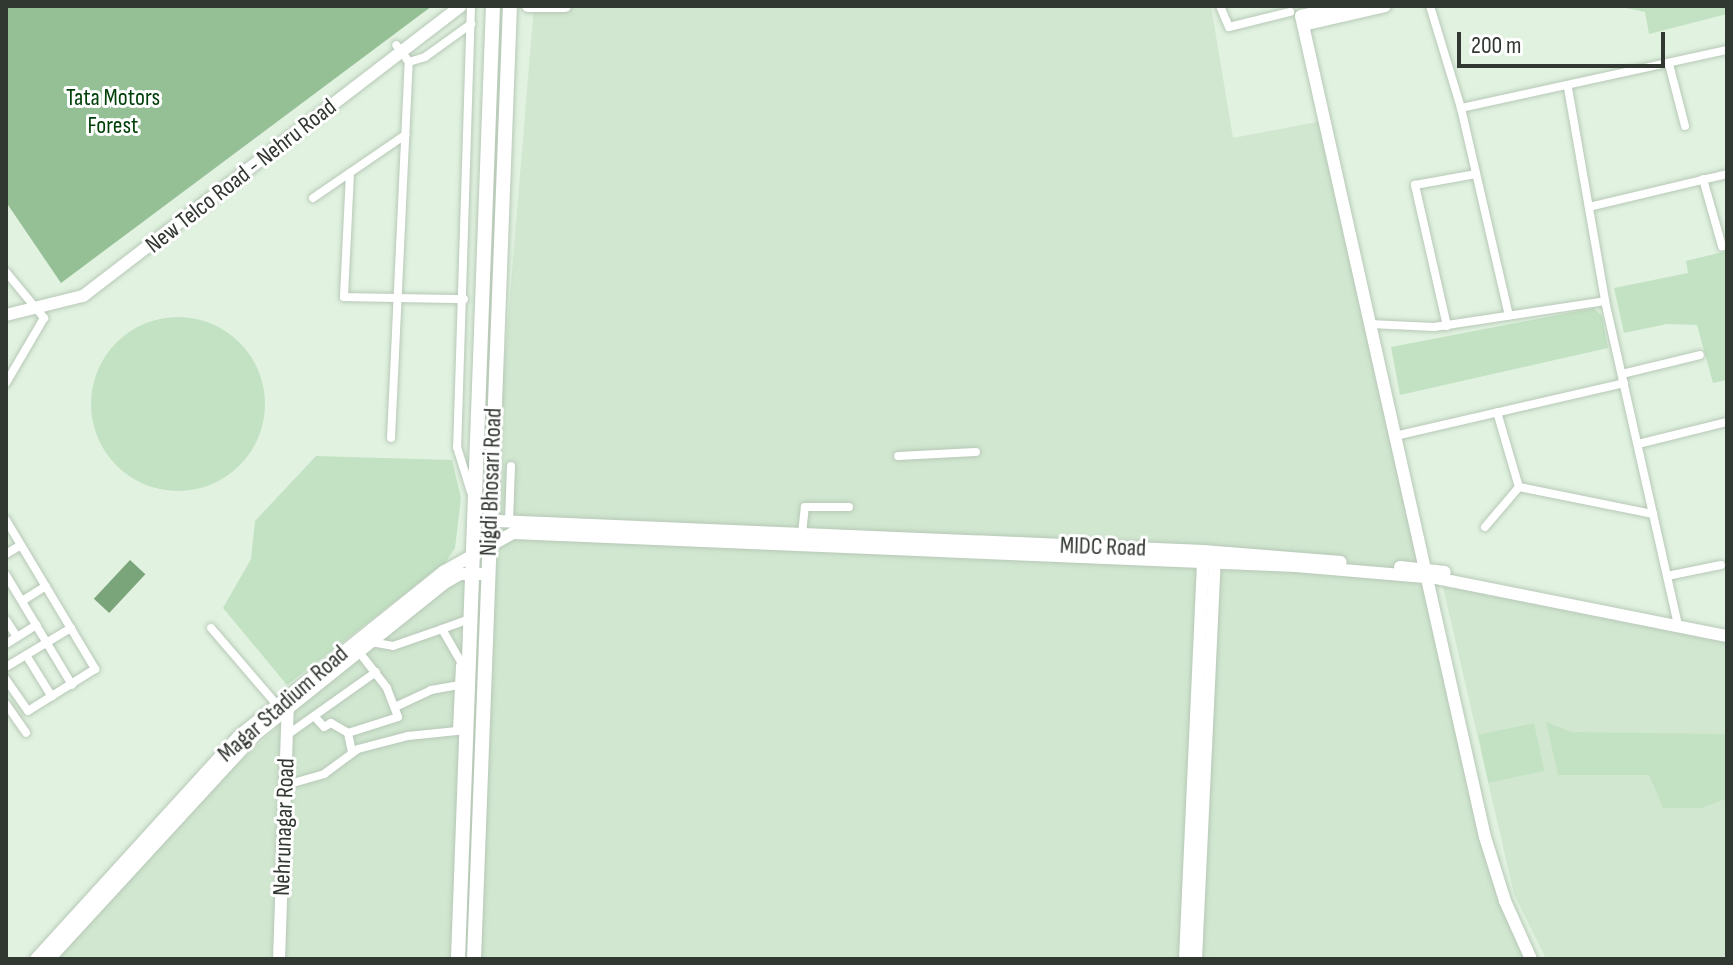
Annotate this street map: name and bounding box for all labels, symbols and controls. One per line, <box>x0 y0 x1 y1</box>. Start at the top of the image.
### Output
scale bar <box>1461 16 1669 66</box>
text: 200 m <box>1471 31 1522 60</box>
park label: Tata Motors Forest <box>66 84 160 140</box>
street label: New Telco Road - Nehru Road <box>140 93 342 259</box>
street label: Nigdi Bhosari Road <box>474 407 508 557</box>
street label: MIDC Road <box>1059 531 1147 563</box>
street label: Magar Stadium Road <box>212 640 354 768</box>
street label: Nehrunagar Road <box>267 758 301 896</box>

